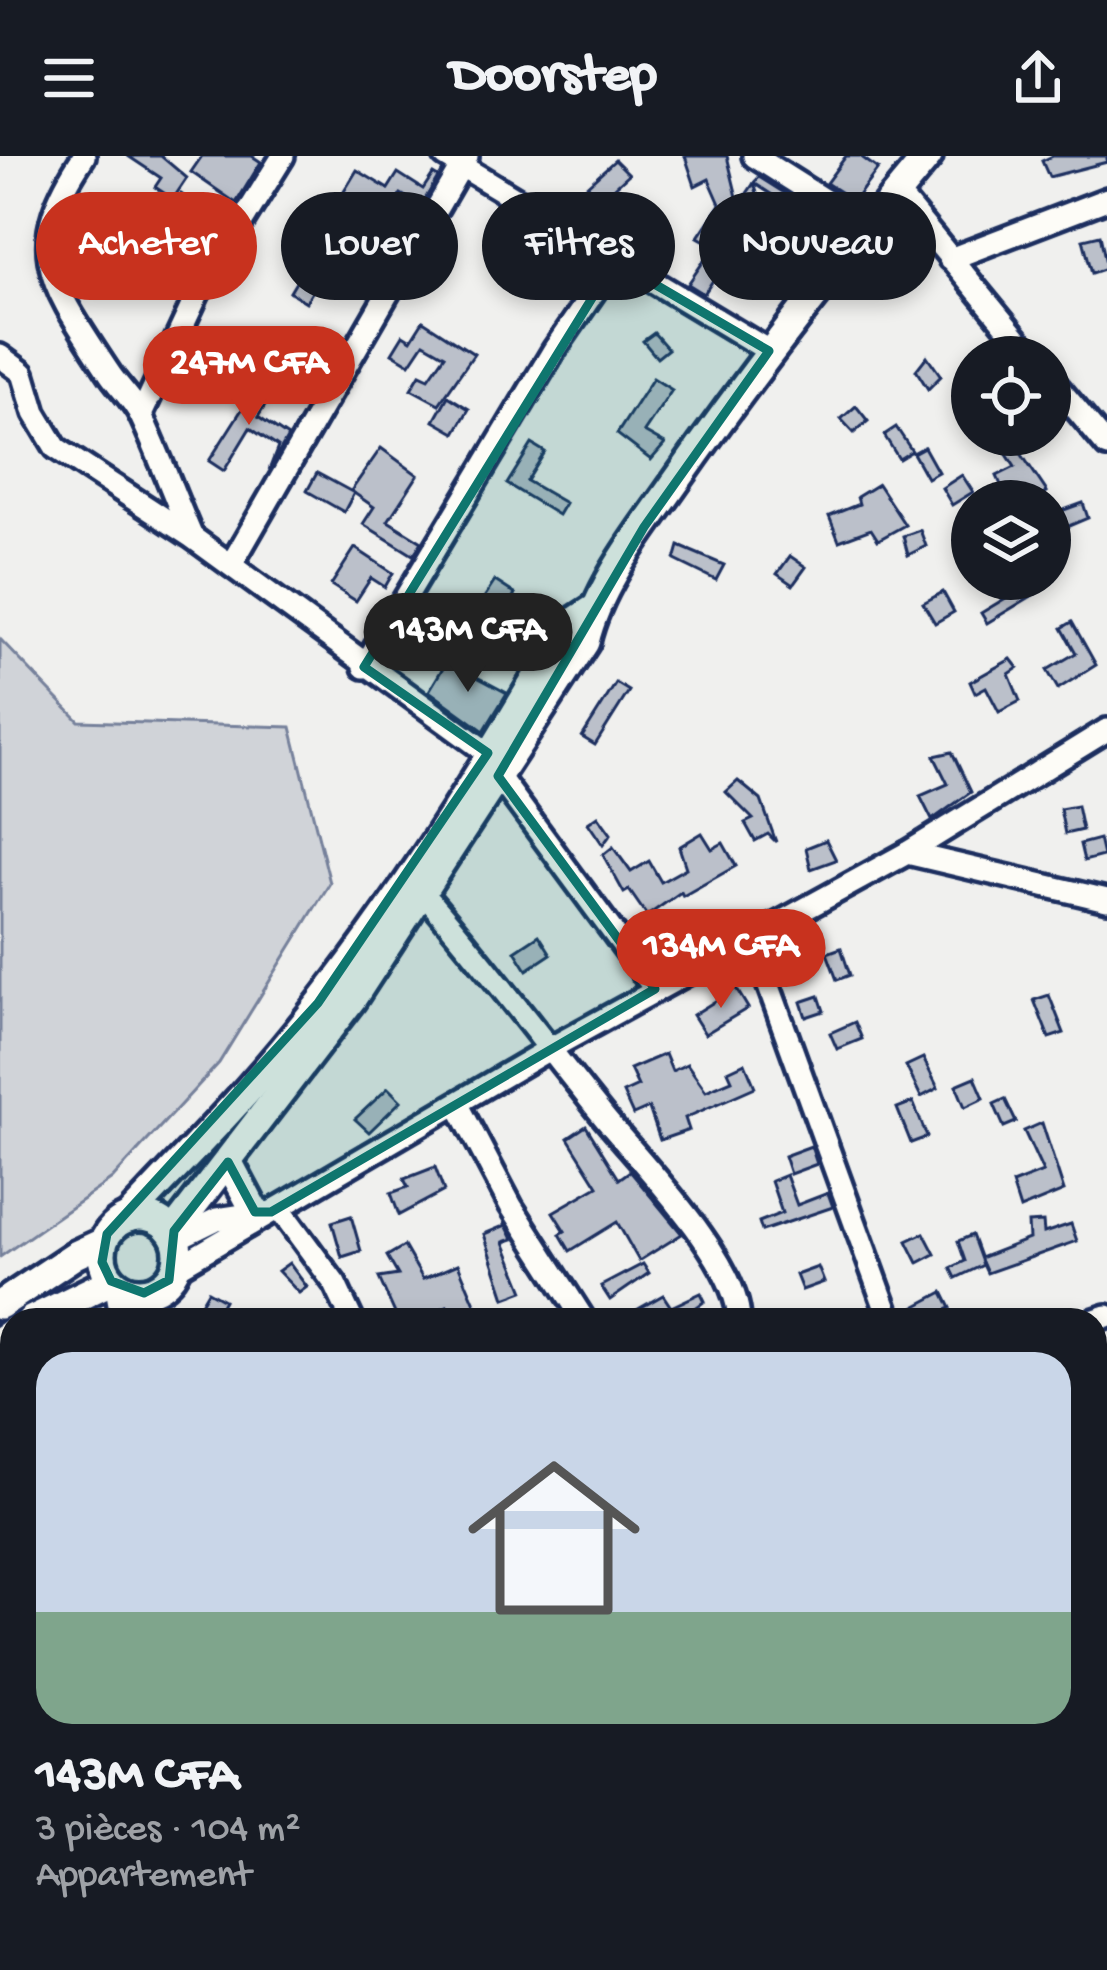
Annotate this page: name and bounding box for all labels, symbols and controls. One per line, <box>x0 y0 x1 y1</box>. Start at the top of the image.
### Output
icon: menu <box>36 45 102 111</box>
icon: share <box>1005 45 1071 111</box>
text: Doorstep <box>450 46 657 110</box>
chip: Acheter <box>36 192 257 300</box>
chip: Louer <box>281 192 458 300</box>
chip: Filtres <box>482 192 675 300</box>
chip: Nouveau <box>699 192 936 300</box>
pin: 247M CFA <box>125 326 373 428</box>
map controls <box>951 336 1071 600</box>
button: locate <box>951 336 1071 456</box>
text: 247M CFA <box>170 342 328 388</box>
button: layers <box>951 480 1071 600</box>
pin: 143M CFA <box>344 593 592 695</box>
text: 143M CFA <box>391 609 545 655</box>
pin: 134M CFA <box>597 909 845 1011</box>
text: 134M CFA <box>644 925 798 971</box>
icon: home <box>446 1430 662 1646</box>
text: 143M CFA <box>36 1748 239 1808</box>
text: 3 pièces · 104 m² <box>36 1808 300 1854</box>
text: Appartement <box>36 1854 251 1900</box>

